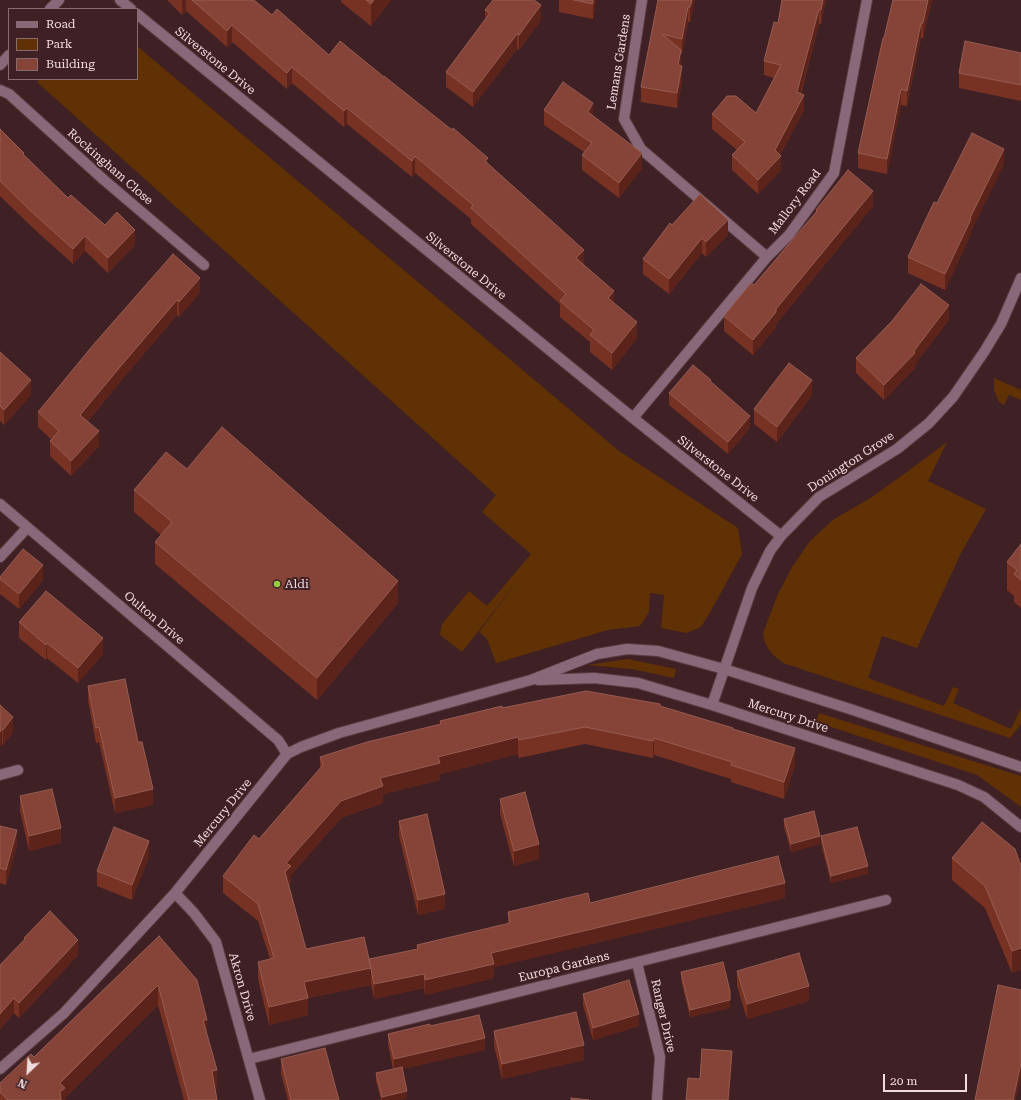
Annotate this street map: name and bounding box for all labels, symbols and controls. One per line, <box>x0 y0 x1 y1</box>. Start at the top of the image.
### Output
legend <box>8 8 138 80</box>
street label: Lemans Gardens <box>604 13 634 111</box>
text: Road <box>46 17 75 31</box>
street label: Silverstone Drive <box>172 24 258 98</box>
text: Park <box>46 37 72 51</box>
text: Building <box>46 57 95 71</box>
street label: Rockingham Close <box>64 126 156 208</box>
street label: Mallory Road <box>766 167 824 237</box>
street label: Silverstone Drive <box>423 229 509 303</box>
street label: Donington Grove <box>805 429 897 495</box>
street label: Silverstone Drive <box>674 433 762 505</box>
place label: Aldi <box>285 577 309 591</box>
marker: Aldi <box>272 579 282 589</box>
street label: Oulton Drive <box>121 589 187 647</box>
street label: Mercury Drive <box>746 696 830 736</box>
street label: Mercury Drive <box>191 776 255 850</box>
street label: Europa Gardens <box>517 949 611 985</box>
street label: Akron Drive <box>225 951 259 1023</box>
street label: Ranger Drive <box>648 978 678 1054</box>
north arrow <box>8 1052 48 1092</box>
scale bar <box>885 1066 969 1092</box>
text: 20 m <box>890 1074 917 1088</box>
text: N <box>16 1076 29 1091</box>

